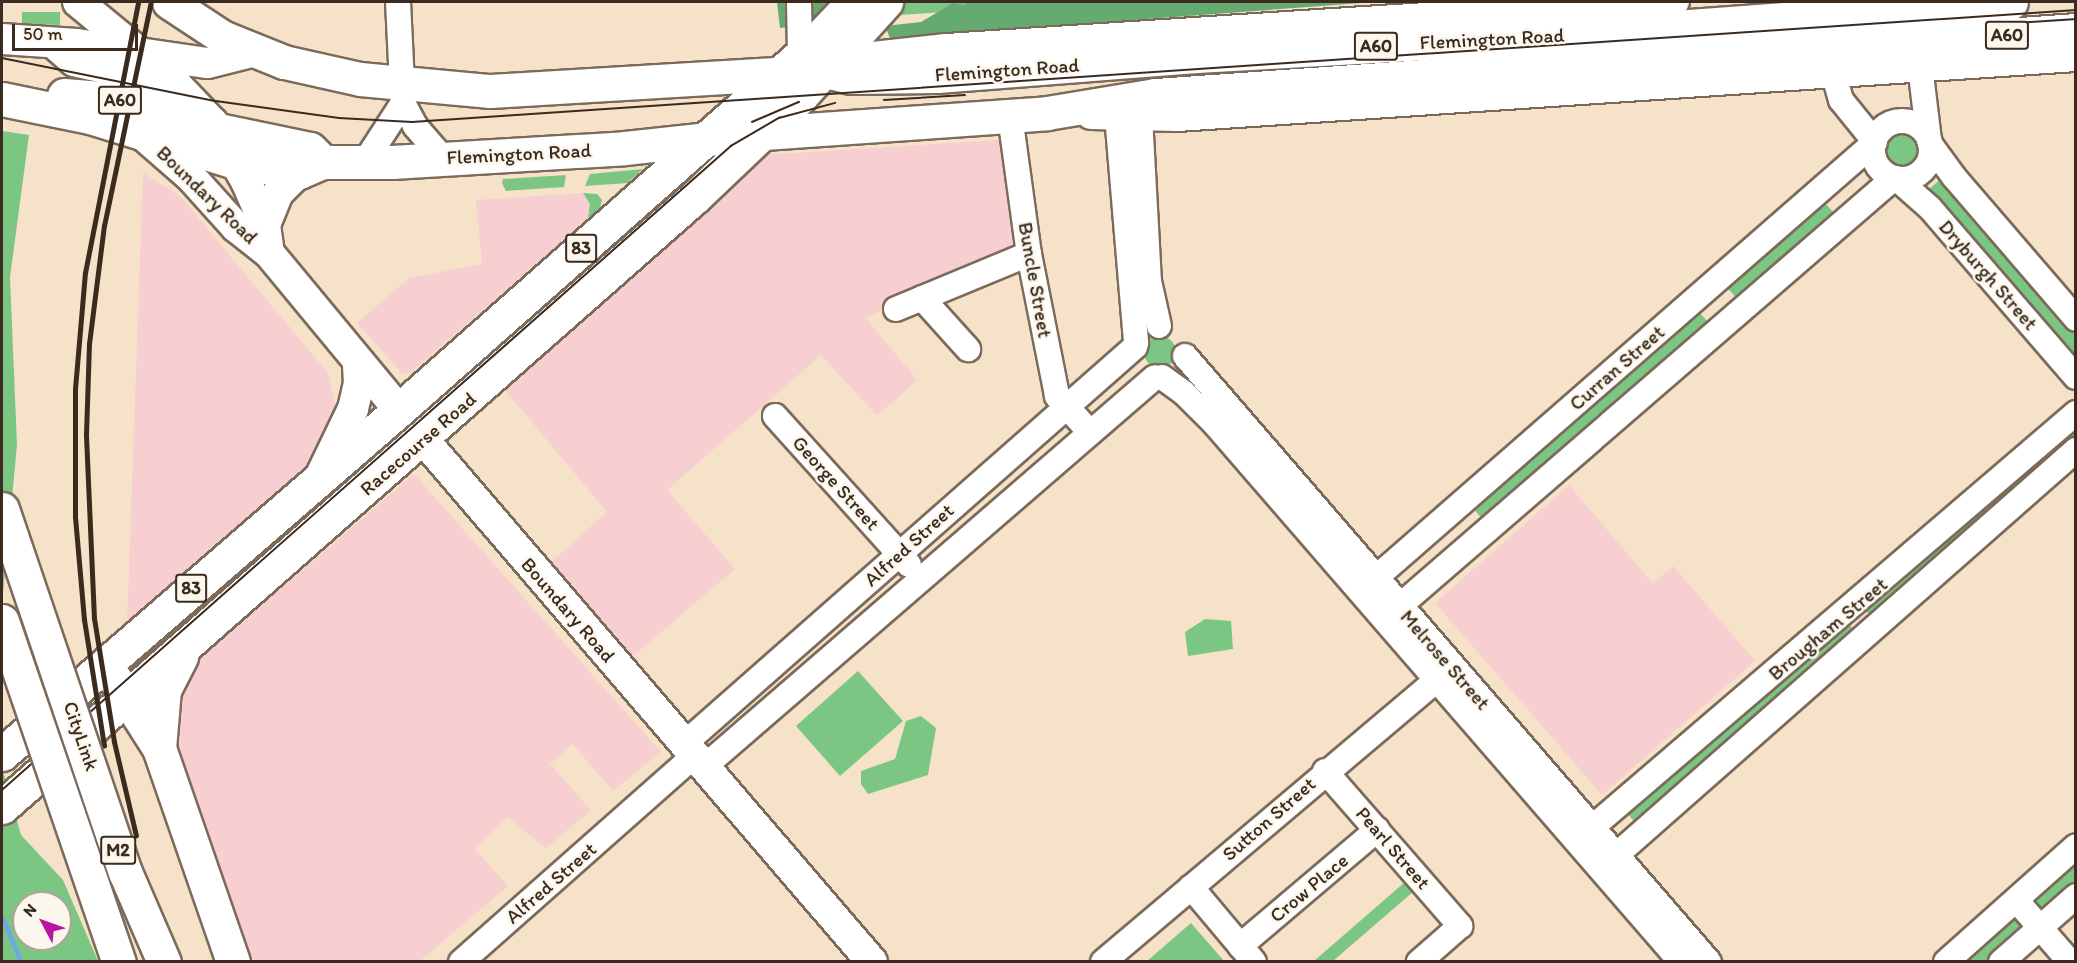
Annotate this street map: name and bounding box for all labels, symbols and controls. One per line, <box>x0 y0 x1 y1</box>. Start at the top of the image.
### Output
scale bar <box>15 12 141 50</box>
road number: A60 <box>1984 20 2030 50</box>
text: 50 m <box>23 23 63 45</box>
street label: Flemington Road <box>1419 23 1565 55</box>
road number: A60 <box>1354 31 1398 61</box>
street label: Flemington Road <box>934 53 1080 87</box>
road number: A60 <box>98 85 142 115</box>
street label: Flemington Road <box>446 138 592 170</box>
street label: Boundary Road <box>151 141 263 249</box>
street label: Dryburgh Street <box>1934 215 2042 335</box>
street label: Buncle Street <box>1013 220 1057 340</box>
road number: 83 <box>564 233 598 263</box>
street label: Curran Street <box>1565 320 1669 416</box>
street label: Racecourse Road <box>355 387 481 501</box>
street label: George Street <box>787 431 885 535</box>
street label: Alfred Street <box>859 499 959 591</box>
street label: Boundary Road <box>516 553 620 667</box>
street label: Brougham Street <box>1764 572 1892 686</box>
road number: 83 <box>174 573 207 603</box>
street label: Melrose Street <box>1395 605 1495 715</box>
street label: CityLink <box>58 698 104 774</box>
street label: Sutton Street <box>1218 772 1320 866</box>
street label: Pearl Street <box>1351 802 1435 894</box>
road number: M2 <box>100 835 136 865</box>
street label: Alfred Street <box>501 837 601 929</box>
street label: Crow Place <box>1265 848 1353 928</box>
north arrow <box>12 891 72 951</box>
text: N <box>19 900 40 920</box>

